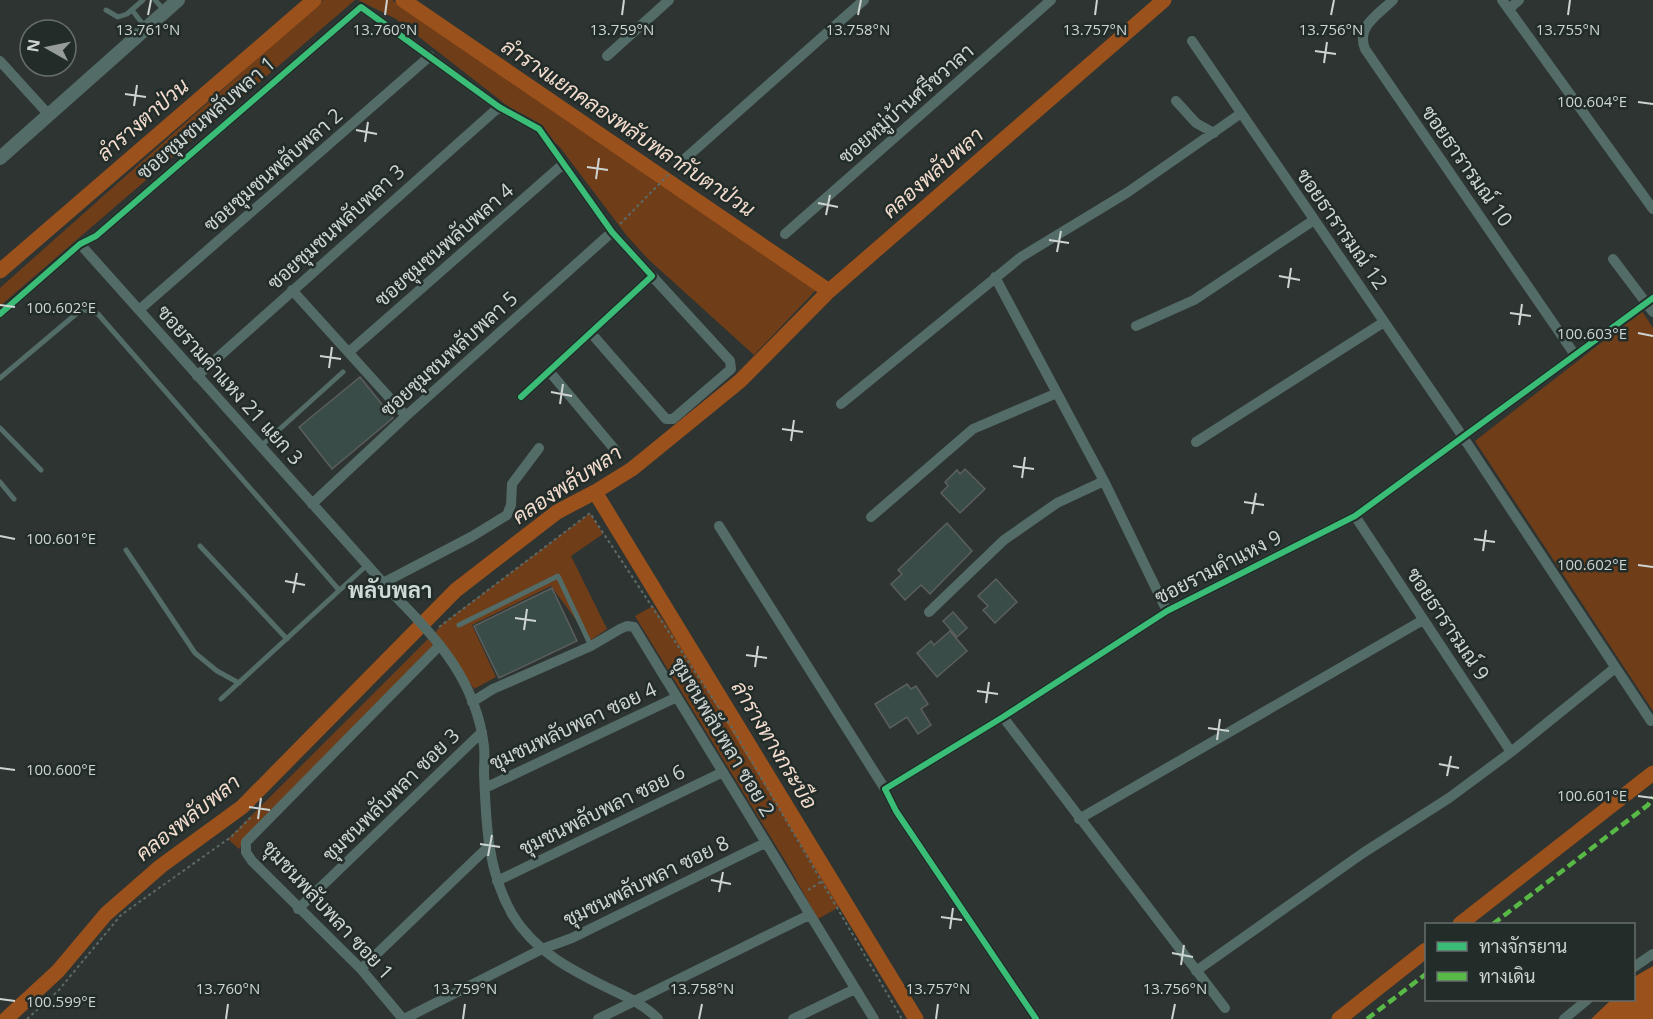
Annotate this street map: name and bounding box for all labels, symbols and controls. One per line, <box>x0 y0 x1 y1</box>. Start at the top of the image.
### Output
north arrow <box>18 18 78 78</box>
text: 13.761°N <box>116 19 180 39</box>
text: 13.760°N <box>353 19 417 39</box>
text: 13.759°N <box>590 19 654 39</box>
text: 13.758°N <box>826 19 890 39</box>
text: 13.757°N <box>1063 19 1127 39</box>
text: 13.756°N <box>1299 19 1363 39</box>
text: 13.755°N <box>1536 19 1600 39</box>
water label: ลำรางแยกคลองพลับพลากับตาป่วน <box>496 32 761 223</box>
street label: ซอยหมู่บ้านศรีชวาลา <box>832 37 980 171</box>
text: N <box>21 38 45 54</box>
street label: ซอยชุมชนพลับพลา 1 <box>130 50 282 186</box>
water label: ลำรางตาป่วน <box>90 71 195 167</box>
text: 100.604°E <box>1557 91 1627 111</box>
street label: ซอยธารารมณ์ 10 <box>1416 100 1519 232</box>
street label: ซอยชุมชนพลับพลา 2 <box>197 102 349 238</box>
water label: คลองพลับพลา <box>876 121 989 224</box>
street label: ซอยชุมชนพลับพลา 3 <box>261 158 411 296</box>
street label: ซอยธารารมณ์ 12 <box>1291 163 1394 295</box>
street label: ซอยชุมชนพลับพลา 4 <box>368 176 520 313</box>
street label: ซอยชุมชนพลับพลา 5 <box>374 285 524 423</box>
text: 100.602°E <box>26 297 96 317</box>
street label: ซอยรามคำแหง 21 แยก 3 <box>151 299 310 471</box>
text: 100.603°E <box>1557 323 1627 343</box>
water label: คลองพลับพลา <box>506 438 627 530</box>
street label: ซอยรามคำแหง 9 <box>1150 523 1286 610</box>
text: 100.601°E <box>26 528 96 548</box>
text: 100.602°E <box>1557 554 1627 574</box>
street label: ซอยธารารมณ์ 9 <box>1401 562 1496 685</box>
district label: พลับพลา <box>348 574 432 604</box>
street label: ชุมชนพลับพลา ซอย 2 <box>664 652 782 822</box>
street label: ชุมชนพลับพลา ซอย 4 <box>485 675 662 777</box>
water label: ลำรางทางกระบือ <box>725 675 824 814</box>
street label: ชุมชนพลับพลา ซอย 3 <box>316 722 466 868</box>
street label: ชุมชนพลับพลา ซอย 6 <box>514 758 690 862</box>
text: 100.600°E <box>26 759 96 779</box>
water label: คลองพลับพลา <box>129 768 245 867</box>
text: 100.601°E <box>1557 785 1627 805</box>
street label: ชุมชนพลับพลา ซอย 8 <box>558 829 734 933</box>
street label: ชุมชนพลับพลา ซอย 1 <box>256 834 400 986</box>
legend <box>1425 923 1635 1001</box>
text: ทางจักรยาน <box>1479 934 1567 958</box>
text: ทางเดิน <box>1479 964 1535 988</box>
text: 13.760°N <box>196 978 260 998</box>
text: 13.759°N <box>433 978 497 998</box>
text: 13.758°N <box>670 978 734 998</box>
text: 13.757°N <box>906 978 970 998</box>
text: 13.756°N <box>1143 978 1207 998</box>
text: 100.599°E <box>26 991 96 1011</box>

